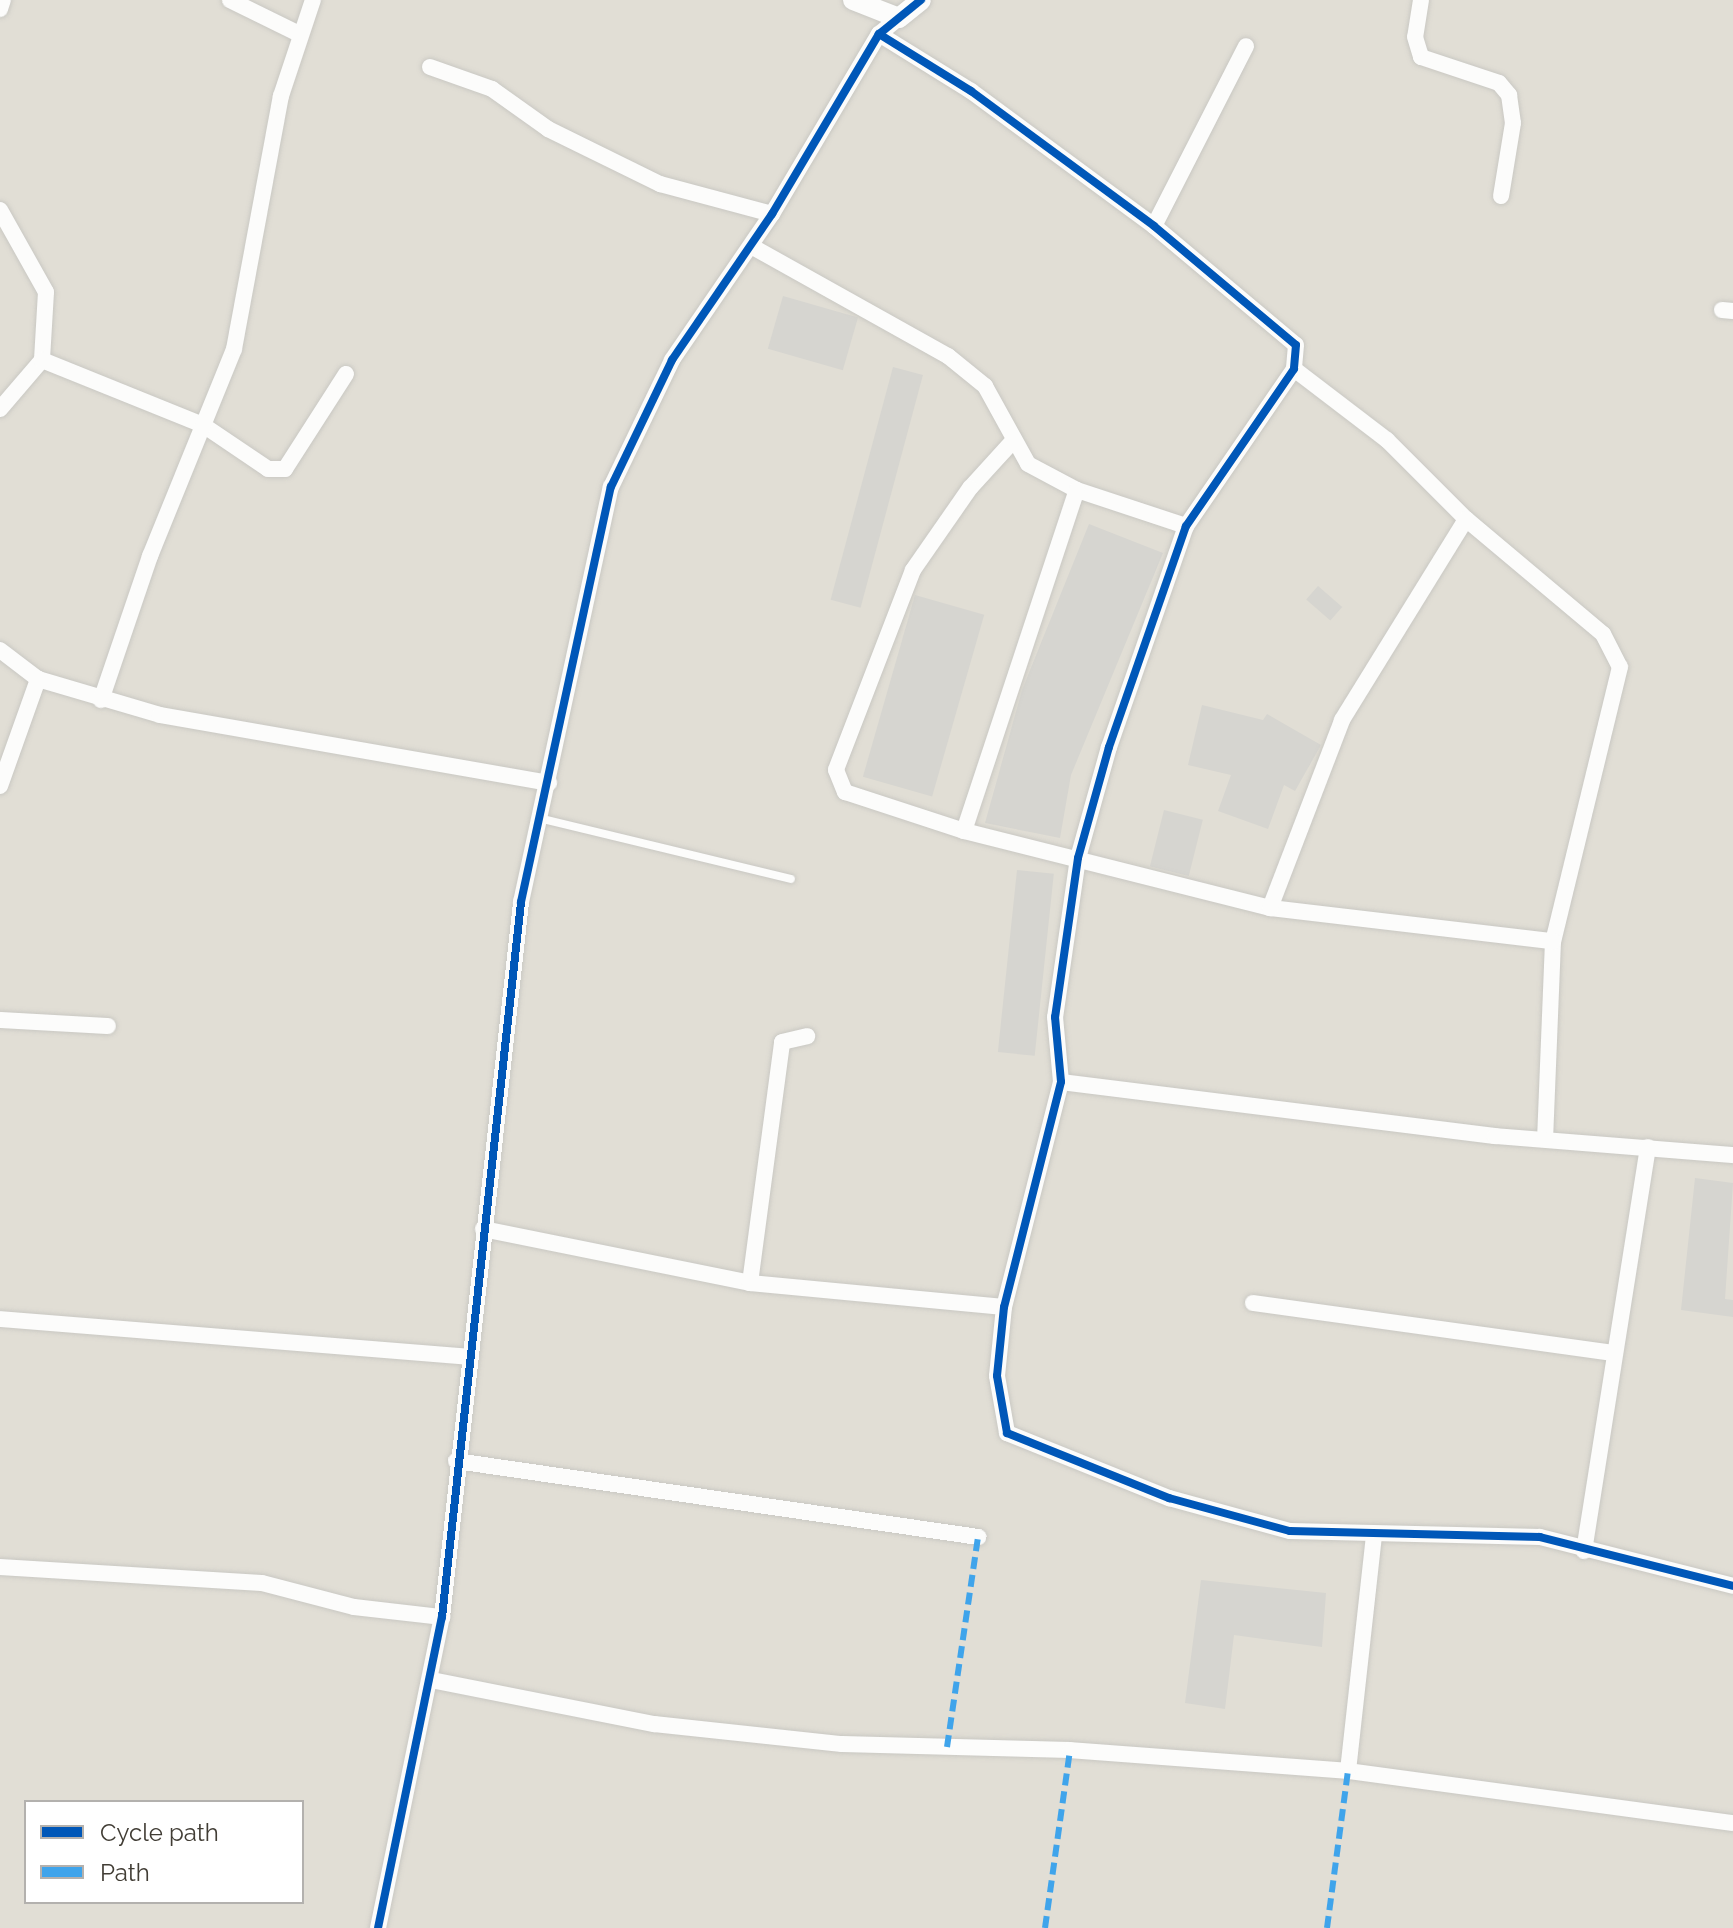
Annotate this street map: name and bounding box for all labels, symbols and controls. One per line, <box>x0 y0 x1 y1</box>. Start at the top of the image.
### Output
legend <box>24 1800 304 1904</box>
text: Cycle path <box>100 1818 219 1847</box>
text: Path <box>100 1858 150 1887</box>

